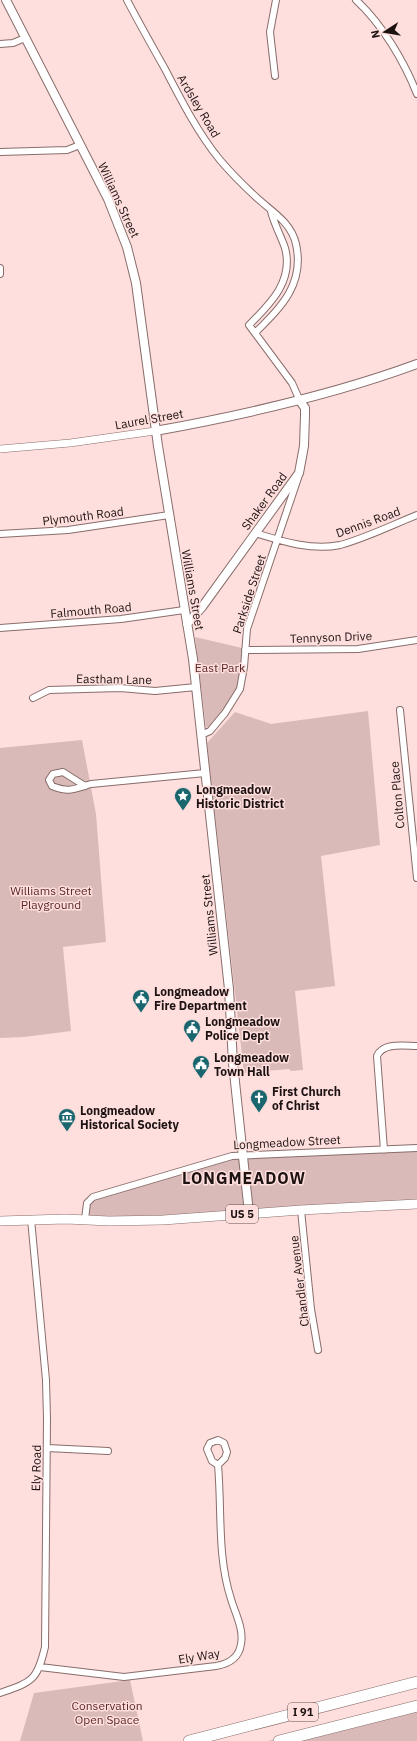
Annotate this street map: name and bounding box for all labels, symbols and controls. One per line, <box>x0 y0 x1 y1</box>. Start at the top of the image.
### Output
north arrow <box>365 12 405 52</box>
text: N <box>368 29 383 39</box>
street label: Ardsley Road <box>174 72 224 140</box>
street label: Williams Street <box>95 160 143 240</box>
street label: Laurel Street <box>114 406 184 432</box>
street label: Shaker Road <box>238 469 290 533</box>
street label: Dennis Road <box>334 503 402 541</box>
street label: Plymouth Road <box>41 504 125 528</box>
street label: Williams Street <box>179 548 207 632</box>
street label: Parkside Street <box>229 553 269 635</box>
street label: Falmouth Road <box>50 599 132 621</box>
street label: Tennyson Drive <box>290 628 373 646</box>
park label: East Park <box>195 660 246 675</box>
street label: Eastham Lane <box>76 671 152 687</box>
street label: Colton Place <box>387 760 407 829</box>
place label: Longmeadow Historic District <box>196 782 285 811</box>
place icon: Longmeadow Historic District <box>173 786 193 811</box>
street label: Williams Street <box>197 874 221 956</box>
park label: Williams Street Playground <box>10 883 92 912</box>
place label: Longmeadow Fire Department <box>154 984 247 1013</box>
public building icon: Longmeadow Fire Department <box>131 988 151 1013</box>
place label: Longmeadow Police Dept <box>205 1014 280 1043</box>
public building icon: Longmeadow Police Dept <box>182 1018 202 1043</box>
place label: Longmeadow Town Hall <box>214 1050 289 1079</box>
public building icon: Longmeadow Town Hall <box>191 1054 211 1079</box>
place label: First Church of Christ <box>272 1084 341 1113</box>
church icon: First Church of Christ <box>249 1088 269 1113</box>
place label: Longmeadow Historical Society <box>80 1103 179 1132</box>
museum icon: Longmeadow Historical Society <box>57 1107 77 1132</box>
street label: Longmeadow Street <box>233 1132 341 1152</box>
district label: LONGMEADOW <box>182 1168 306 1188</box>
road number: US 5 <box>226 1205 258 1223</box>
street label: Chandler Avenue <box>286 1234 312 1327</box>
street label: Ely Road <box>28 1445 44 1491</box>
street label: Ely Way <box>177 1645 221 1667</box>
park label: Conservation Open Space <box>72 1698 142 1727</box>
road number: I 91 <box>288 1703 318 1721</box>

